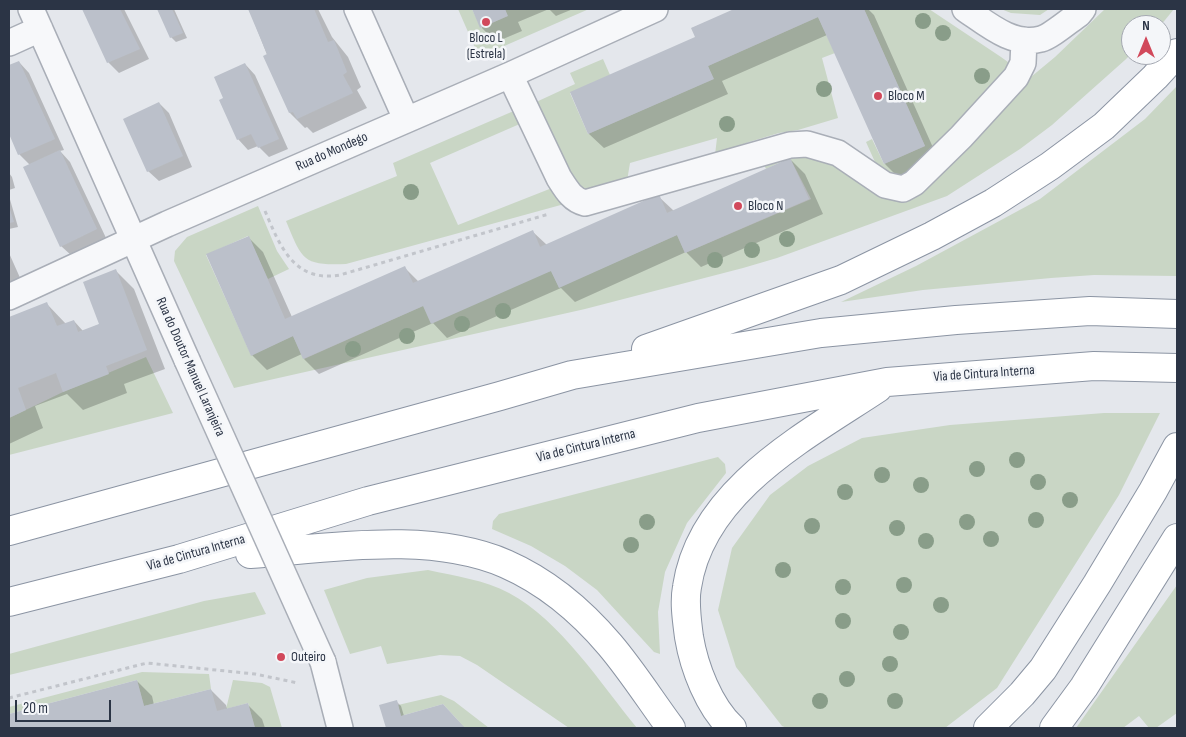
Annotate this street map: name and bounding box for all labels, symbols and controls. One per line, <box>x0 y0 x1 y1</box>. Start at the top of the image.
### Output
north arrow <box>1121 15 1171 65</box>
marker: Bloco L (Estrela) <box>480 16 492 28</box>
text: N <box>1142 17 1150 34</box>
place label: Bloco L (Estrela) <box>467 30 505 62</box>
place label: Bloco M <box>888 88 925 104</box>
marker: Bloco M <box>872 90 884 102</box>
street label: Rua do Mondego <box>294 129 370 175</box>
place label: Bloco N <box>748 198 783 214</box>
marker: Bloco N <box>732 200 744 212</box>
street label: Rua do Doutor Manuel Laranjeira <box>152 295 228 439</box>
street label: Via de Cintura Interna <box>933 362 1035 386</box>
street label: Via de Cintura Interna <box>535 426 637 466</box>
street label: Via de Cintura Interna <box>145 531 247 575</box>
place label: Outeiro <box>291 649 326 665</box>
marker: Outeiro <box>275 651 287 663</box>
scale bar <box>18 690 114 722</box>
text: 20 m <box>23 699 48 718</box>

